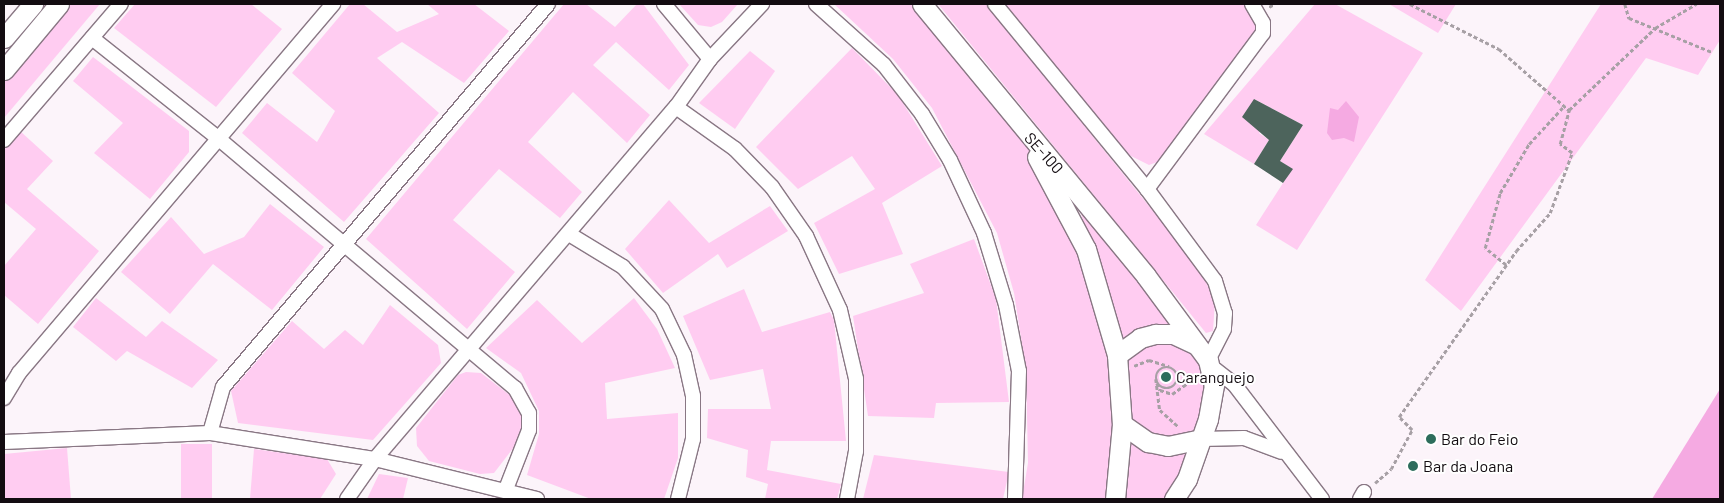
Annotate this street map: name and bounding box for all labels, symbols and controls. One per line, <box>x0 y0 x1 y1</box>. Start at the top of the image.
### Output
street label: SE-100 <box>1020 128 1068 178</box>
place label: Caranguejo <box>1176 367 1255 387</box>
marker: Caranguejo <box>1160 371 1172 383</box>
place label: Bar do Feio <box>1441 429 1519 449</box>
marker: Bar do Feio <box>1425 433 1437 445</box>
place label: Bar da Joana <box>1423 456 1513 476</box>
marker: Bar da Joana <box>1407 460 1419 472</box>

